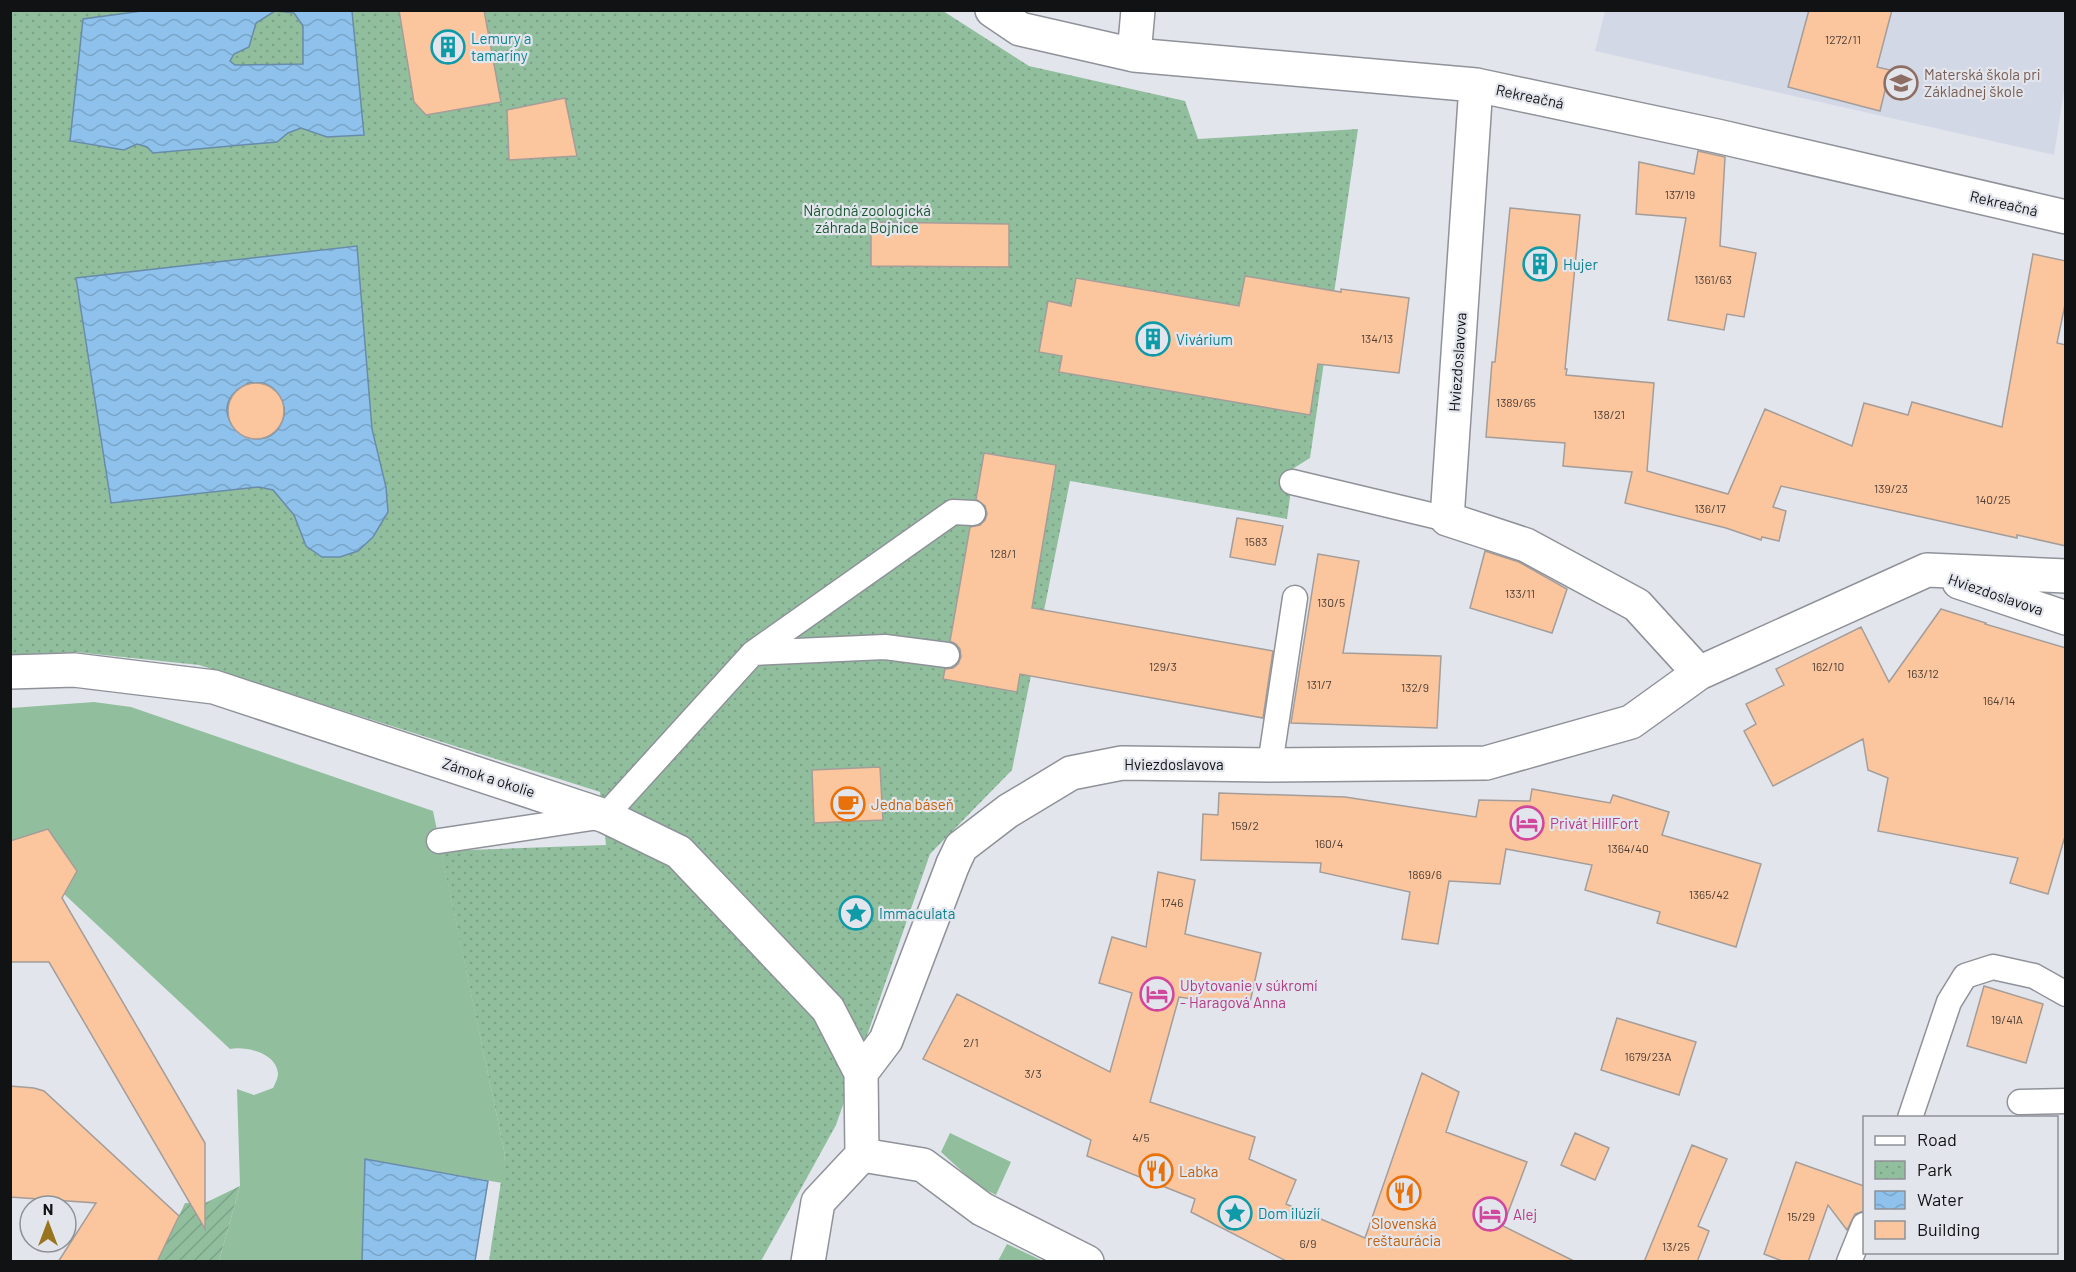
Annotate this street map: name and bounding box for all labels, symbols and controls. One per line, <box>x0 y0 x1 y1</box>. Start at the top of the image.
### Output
building icon: Lemury a tamaríny <box>430 29 466 65</box>
place label: Lemury a tamaríny <box>471 29 531 64</box>
house number: 1272/11 <box>1825 32 1861 46</box>
school or university icon: Materská škola pri Základnej škole <box>1883 65 1919 101</box>
place label: Materská škola pri Základnej škole <box>1924 65 2041 100</box>
street label: Rekreačná <box>1494 80 1566 112</box>
street label: Rekreačná <box>1968 186 2040 220</box>
house number: 137/19 <box>1665 187 1695 201</box>
park label: Národná zoologická záhrada Bojnice <box>803 201 931 236</box>
building icon: Hujer <box>1522 246 1558 282</box>
place label: Hujer <box>1563 255 1599 273</box>
house number: 1361/63 <box>1694 272 1732 286</box>
street label: Hviezdoslavova <box>1445 312 1469 412</box>
building icon: Vivárium <box>1135 321 1171 357</box>
place label: Vivárium <box>1176 330 1233 348</box>
house number: 134/13 <box>1361 331 1393 345</box>
house number: 1389/65 <box>1496 395 1536 409</box>
house number: 138/21 <box>1593 407 1625 421</box>
house number: 139/23 <box>1874 481 1908 495</box>
house number: 140/25 <box>1976 492 2011 506</box>
house number: 136/17 <box>1694 501 1726 515</box>
house number: 1583 <box>1245 534 1267 548</box>
house number: 128/1 <box>990 546 1016 560</box>
street label: Hviezdoslavova <box>1946 569 2046 619</box>
house number: 133/11 <box>1505 586 1535 600</box>
house number: 130/5 <box>1317 595 1345 609</box>
house number: 129/3 <box>1149 659 1177 673</box>
house number: 162/10 <box>1812 659 1844 673</box>
house number: 163/12 <box>1907 666 1939 680</box>
house number: 131/7 <box>1307 677 1332 691</box>
house number: 132/9 <box>1401 680 1429 694</box>
house number: 164/14 <box>1983 693 2015 707</box>
street label: Zámok a okolie <box>440 754 538 800</box>
street label: Hviezdoslavova <box>1124 755 1224 773</box>
cafe icon: Jedna báseň <box>830 786 866 822</box>
place label: Jedna báseň <box>871 795 954 813</box>
hotel icon: Privát HillFort <box>1509 805 1545 841</box>
place label: Privát HillFort <box>1550 814 1639 832</box>
house number: 159/2 <box>1231 818 1259 832</box>
house number: 160/4 <box>1315 836 1343 850</box>
house number: 1364/40 <box>1607 841 1649 855</box>
house number: 1869/6 <box>1408 867 1442 881</box>
house number: 1365/42 <box>1689 887 1729 901</box>
place icon: Immaculata <box>838 895 874 931</box>
house number: 1746 <box>1161 895 1183 909</box>
place label: Immaculata <box>879 904 955 922</box>
hotel icon: Ubytovanie v súkromí - Haragová Anna <box>1139 976 1175 1012</box>
place label: Ubytovanie v súkromí - Haragová Anna <box>1180 976 1317 1011</box>
house number: 19/41A <box>1991 1012 2023 1026</box>
house number: 2/1 <box>963 1035 979 1049</box>
house number: 1679/23A <box>1625 1049 1671 1063</box>
house number: 3/3 <box>1024 1066 1042 1080</box>
legend <box>1863 1116 2058 1254</box>
text: Road <box>1917 1128 1957 1150</box>
house number: 4/5 <box>1132 1130 1150 1144</box>
restaurant icon: Labka <box>1138 1153 1174 1189</box>
text: Park <box>1917 1158 1952 1180</box>
place label: Labka <box>1179 1162 1218 1180</box>
restaurant icon: Slovenská reštaurácia <box>1386 1175 1422 1211</box>
text: Water <box>1917 1188 1964 1210</box>
north arrow <box>18 1194 78 1254</box>
place icon: Dom ilúzií <box>1217 1195 1253 1231</box>
hotel icon: Alej <box>1472 1196 1508 1232</box>
text: N <box>43 1199 53 1218</box>
place label: Dom ilúzií <box>1258 1204 1320 1222</box>
place label: Alej <box>1513 1205 1537 1223</box>
house number: 15/29 <box>1787 1209 1815 1223</box>
place label: Slovenská reštaurácia <box>1367 1214 1441 1249</box>
text: Building <box>1917 1218 1980 1240</box>
house number: 6/9 <box>1299 1236 1317 1250</box>
house number: 13/25 <box>1662 1239 1690 1253</box>

